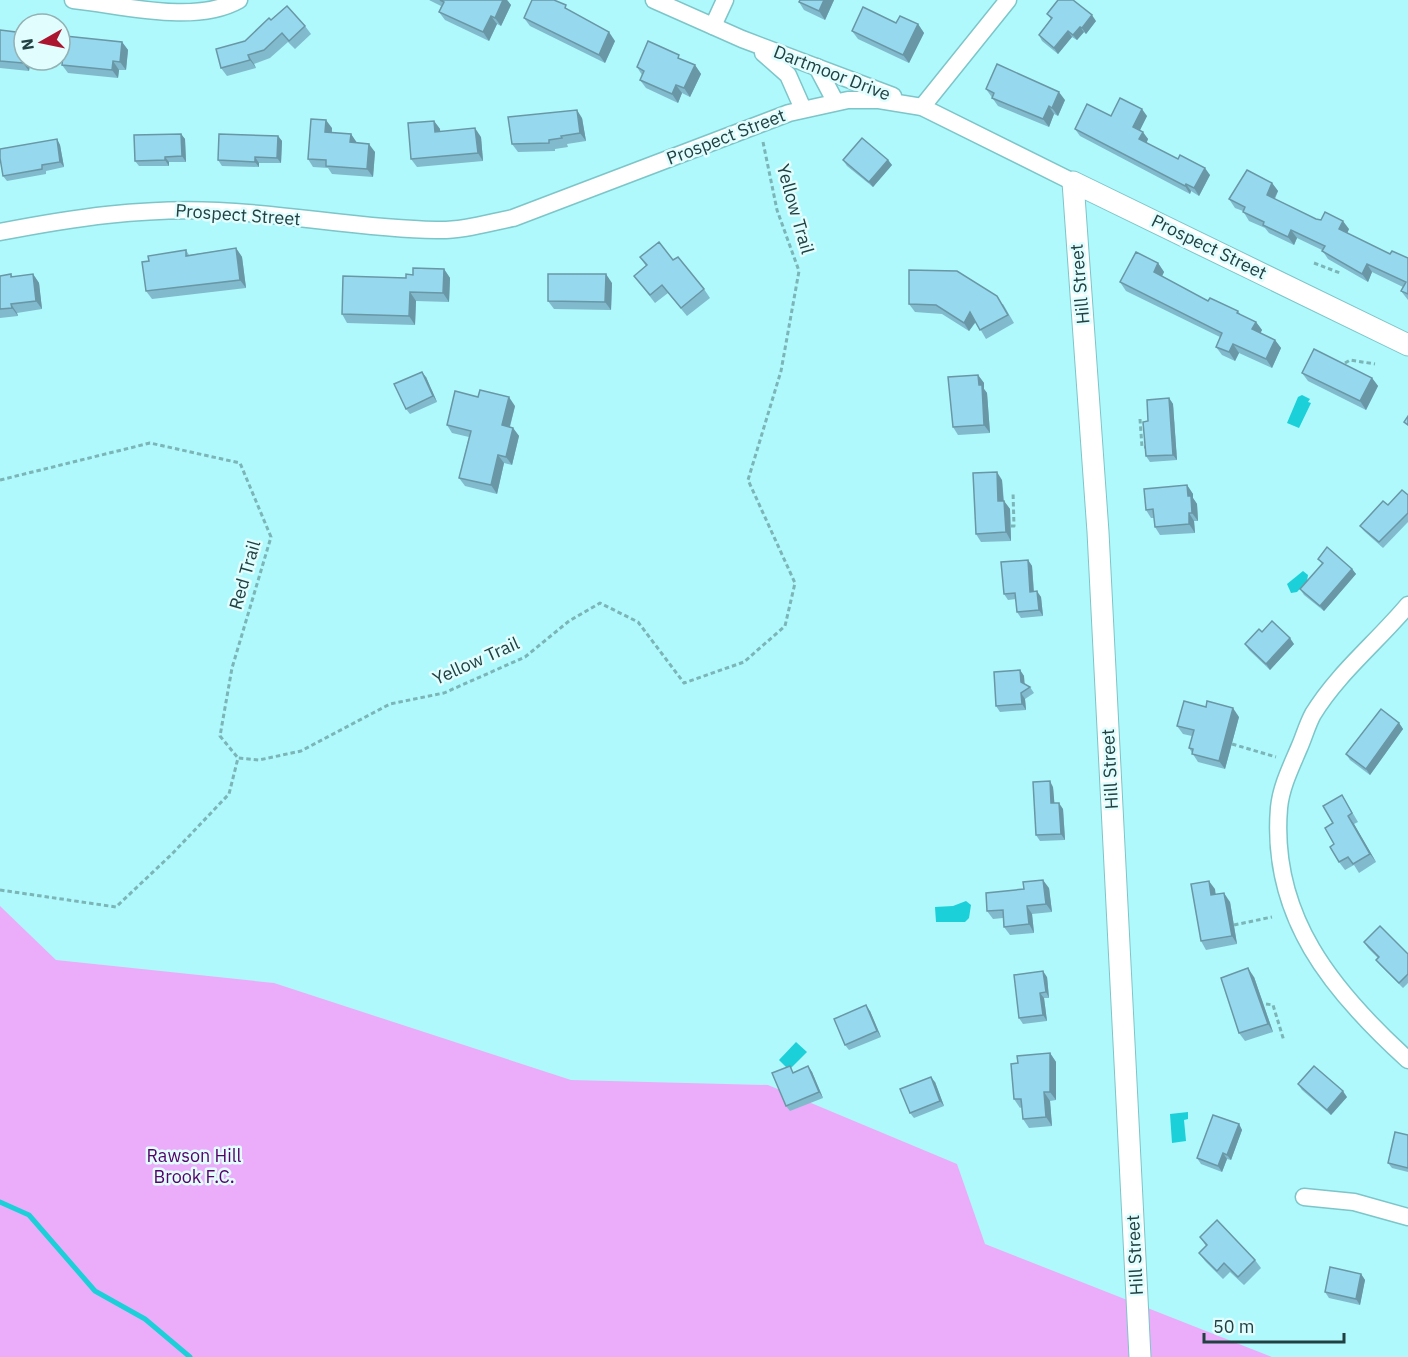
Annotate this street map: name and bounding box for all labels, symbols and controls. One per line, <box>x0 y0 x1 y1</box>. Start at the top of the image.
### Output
north arrow <box>12 12 72 72</box>
text: N <box>16 37 38 52</box>
street label: Dartmoor Drive <box>771 40 894 105</box>
street label: Prospect Street <box>663 103 788 170</box>
street label: Yellow Trail <box>772 161 819 257</box>
street label: Prospect Street <box>175 199 301 230</box>
street label: Prospect Street <box>1148 209 1271 284</box>
street label: Hill Street <box>1065 243 1094 325</box>
street label: Red Trail <box>224 538 265 612</box>
street label: Yellow Trail <box>429 631 523 690</box>
street label: Hill Street <box>1096 728 1123 810</box>
park label: Rawson Hill Brook F.C. <box>147 1144 242 1188</box>
street label: Hill Street <box>1121 1214 1148 1296</box>
scale bar <box>1204 1306 1344 1344</box>
text: 50 m <box>1213 1315 1255 1338</box>

